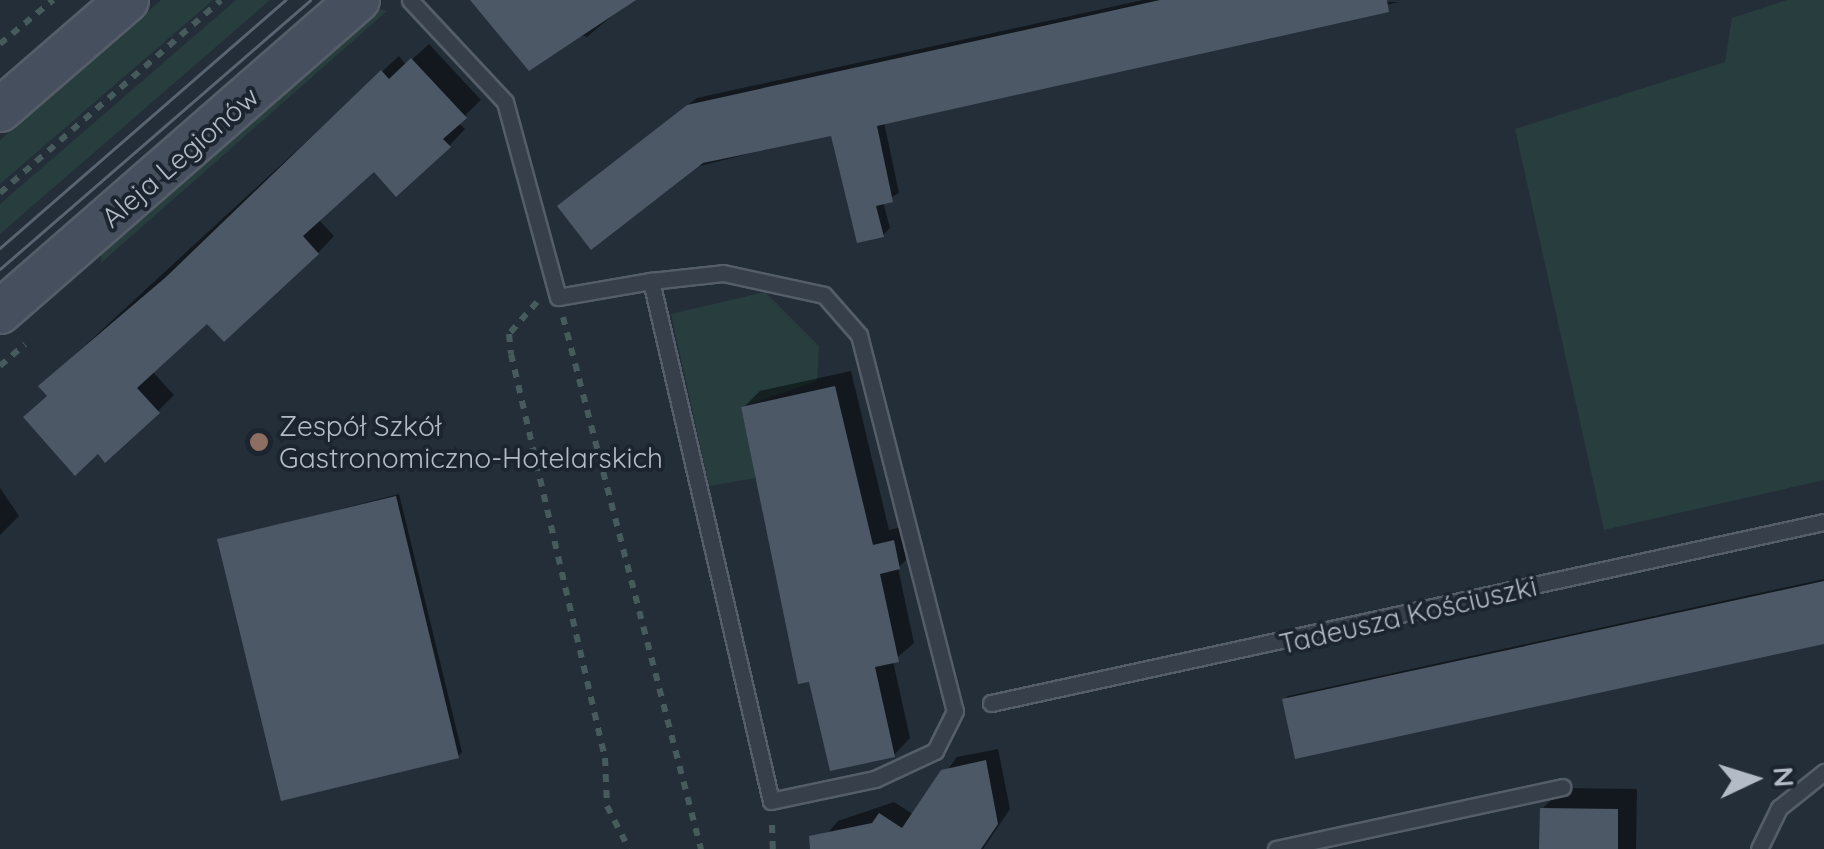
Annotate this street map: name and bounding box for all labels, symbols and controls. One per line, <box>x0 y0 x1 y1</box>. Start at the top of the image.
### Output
street label: Aleja Legionów <box>94 80 266 234</box>
place label: Zespół Szkół Gastronomiczno-Hotelarskich <box>279 409 663 475</box>
marker: Zespół Szkół Gastronomiczno-Hotelarskich <box>248 431 270 453</box>
street label: Tadeusza Kościuszki <box>1276 569 1540 661</box>
north arrow <box>1704 729 1804 829</box>
text: N <box>1766 765 1803 788</box>

